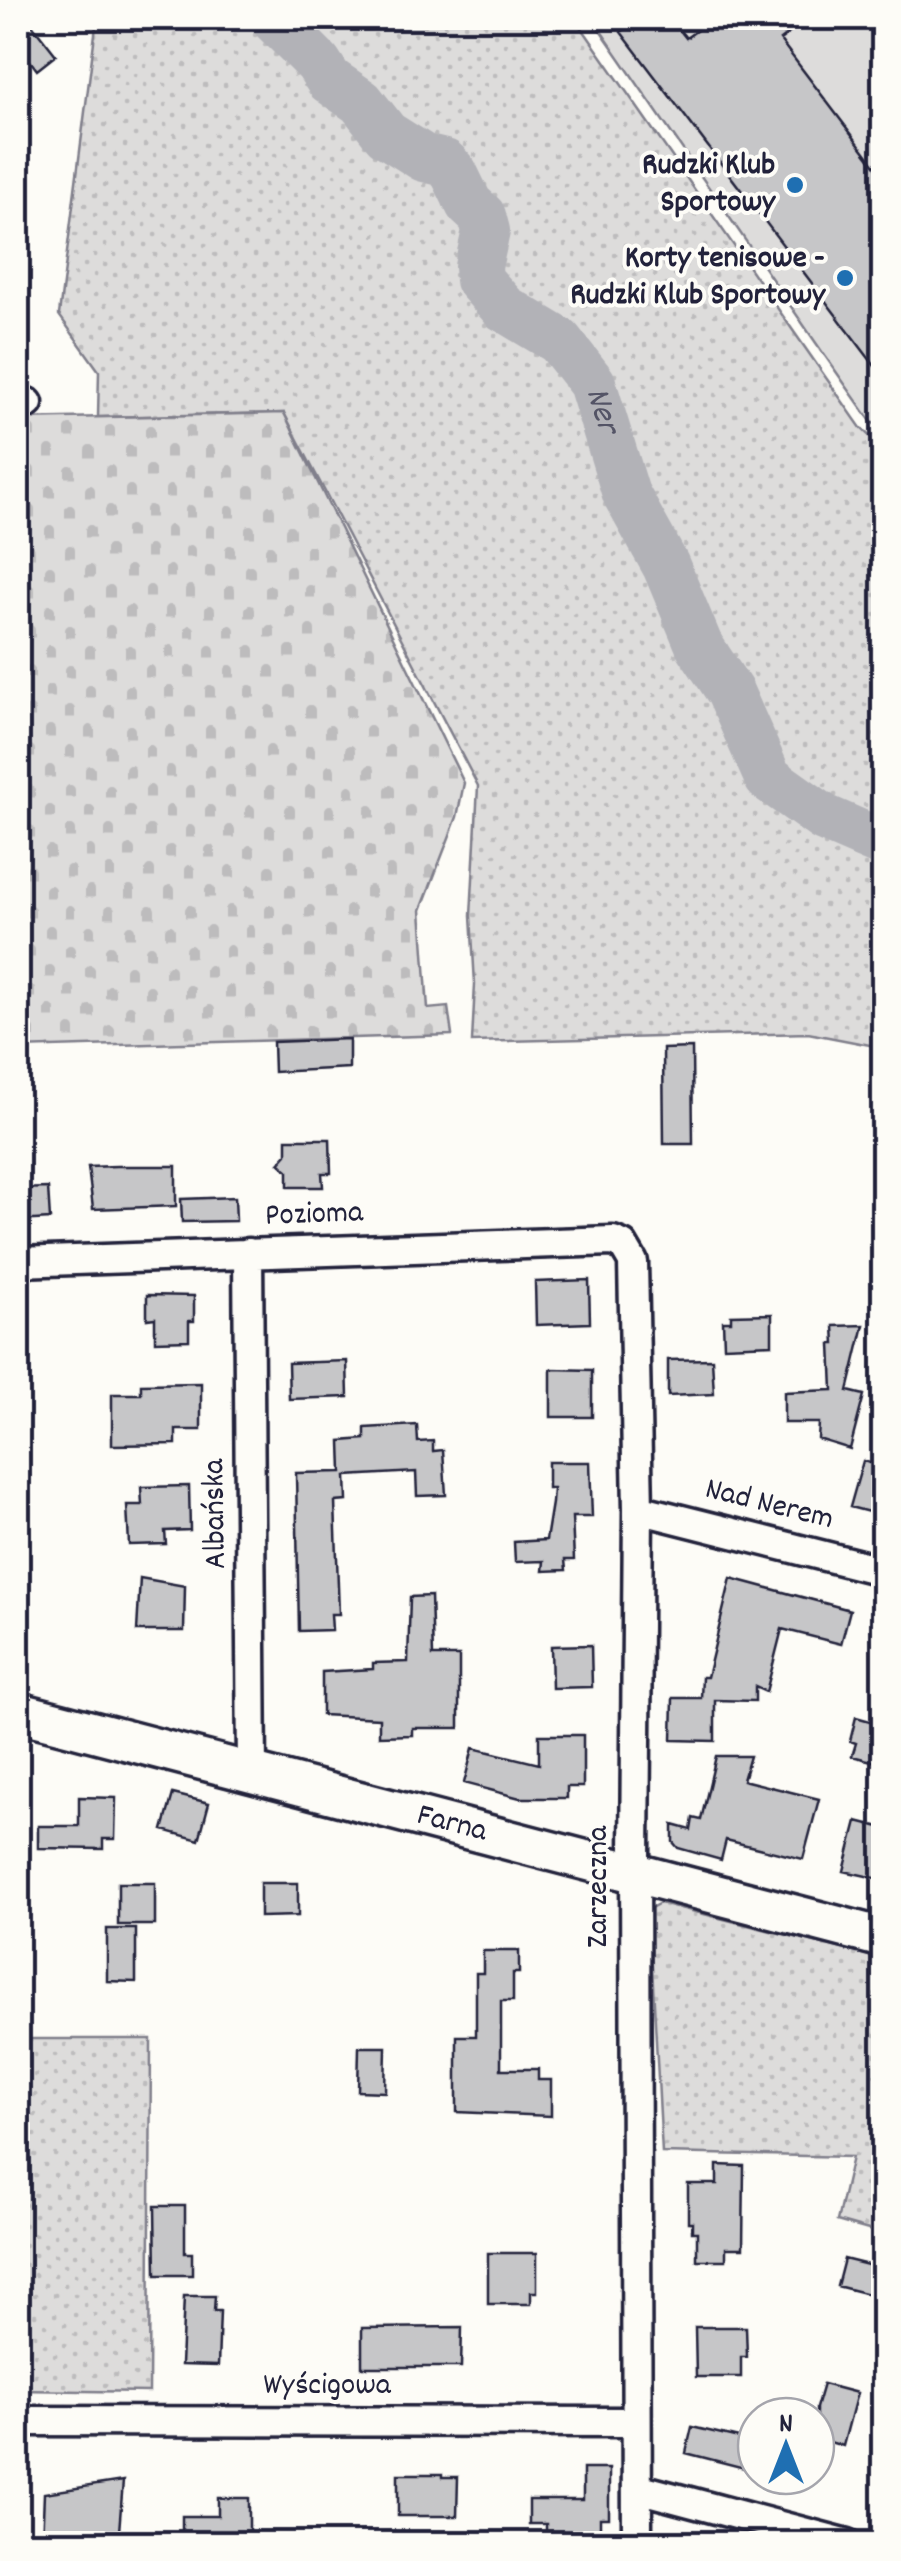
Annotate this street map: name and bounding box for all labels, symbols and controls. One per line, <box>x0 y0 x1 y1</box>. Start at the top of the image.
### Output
place label: Rudzki Klub Sportowy <box>642 144 776 227</box>
marker: Rudzki Klub Sportowy <box>784 174 806 196</box>
place label: Korty tenisowe - Rudzki Klub Sportowy <box>570 237 826 320</box>
marker: Korty tenisowe - Rudzki Klub Sportowy <box>834 267 856 289</box>
water label: Ner <box>570 382 632 444</box>
street label: Pozioma <box>264 1191 365 1241</box>
street label: Albańska <box>193 1457 241 1570</box>
street label: Nad Nerem <box>700 1468 838 1544</box>
street label: Farna <box>411 1794 493 1857</box>
street label: Zarzeczna <box>577 1825 623 1948</box>
street label: Wyścigowa <box>263 2364 392 2410</box>
north arrow <box>736 2396 836 2496</box>
text: N <box>779 2406 793 2446</box>

